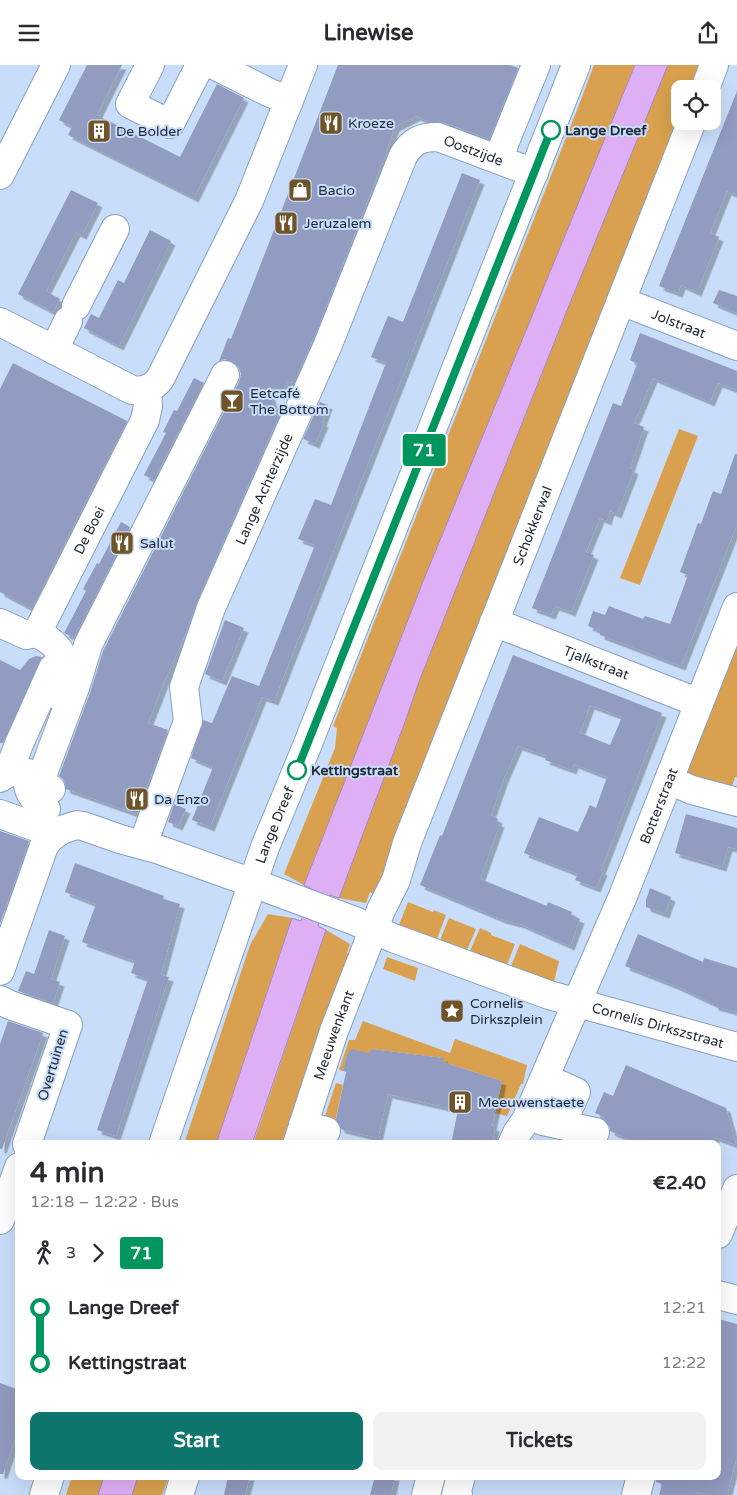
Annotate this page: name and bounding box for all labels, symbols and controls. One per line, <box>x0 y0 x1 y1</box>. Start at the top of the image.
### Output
icon: menu <box>15 19 43 47</box>
icon: share <box>694 19 722 47</box>
text: Linewise <box>324 20 413 46</box>
map controls <box>671 80 721 130</box>
button: locate <box>671 80 721 130</box>
restaurant icon: Kroeze <box>318 110 344 136</box>
place label: Kroeze <box>348 115 394 132</box>
building icon: De Bolder <box>86 118 112 144</box>
marker: Lange Dreef <box>541 120 561 140</box>
place label: Lange Dreef <box>565 122 647 139</box>
place label: De Bolder <box>116 123 182 140</box>
street label: Oostzijde <box>441 131 506 169</box>
shop icon: Bacio <box>287 177 313 203</box>
place label: Bacio <box>318 182 355 199</box>
restaurant icon: Jeruzalem <box>273 210 299 236</box>
place label: Jeruzalem <box>304 215 371 232</box>
street label: Jolstraat <box>649 305 709 342</box>
place label: Eetcafé The Bottom <box>250 385 329 418</box>
bar icon: Eetcafé The Bottom <box>219 388 245 414</box>
street label: Lange Achterzijde <box>232 430 296 547</box>
line badge: 71 <box>402 434 446 466</box>
text: 71 <box>413 439 435 461</box>
street label: Schokkerwal <box>509 483 556 568</box>
street label: De Boei <box>70 503 108 557</box>
restaurant icon: Salut <box>109 530 135 556</box>
place label: Salut <box>140 535 175 552</box>
street label: Tjalkstraat <box>561 642 632 683</box>
marker: Kettingstraat <box>287 760 307 780</box>
place label: Kettingstraat <box>311 762 399 779</box>
street label: Botterstraat <box>636 765 681 846</box>
street label: Lange Dreef <box>251 783 298 866</box>
restaurant icon: Da Enzo <box>124 786 150 812</box>
place label: Da Enzo <box>154 791 209 808</box>
street label: Meeuwenkant <box>310 987 358 1082</box>
place label: Cornelis Dirkszplein <box>470 995 543 1028</box>
place icon: Cornelis Dirkszplein <box>439 998 465 1024</box>
street label: Cornelis Dirkszstraat <box>590 999 726 1052</box>
street label: Overtuinen <box>34 1027 72 1103</box>
building icon: Meeuwenstaete <box>447 1089 473 1115</box>
place label: Meeuwenstaete <box>478 1094 584 1111</box>
text: 4 min <box>30 1156 105 1190</box>
text: €2.40 <box>653 1172 706 1194</box>
text: 12:18 – 12:22 · Bus <box>30 1192 179 1212</box>
icon: walk <box>30 1239 58 1267</box>
icon: forward <box>84 1239 112 1267</box>
text: 71 <box>130 1242 153 1264</box>
text: 3 <box>66 1243 76 1263</box>
text: Lange Dreef <box>68 1297 179 1319</box>
text: 12:21 <box>662 1298 706 1318</box>
text: Kettingstraat <box>68 1352 186 1374</box>
text: 12:22 <box>662 1353 706 1373</box>
button: Start <box>30 1412 363 1470</box>
button: Tickets <box>373 1412 706 1470</box>

